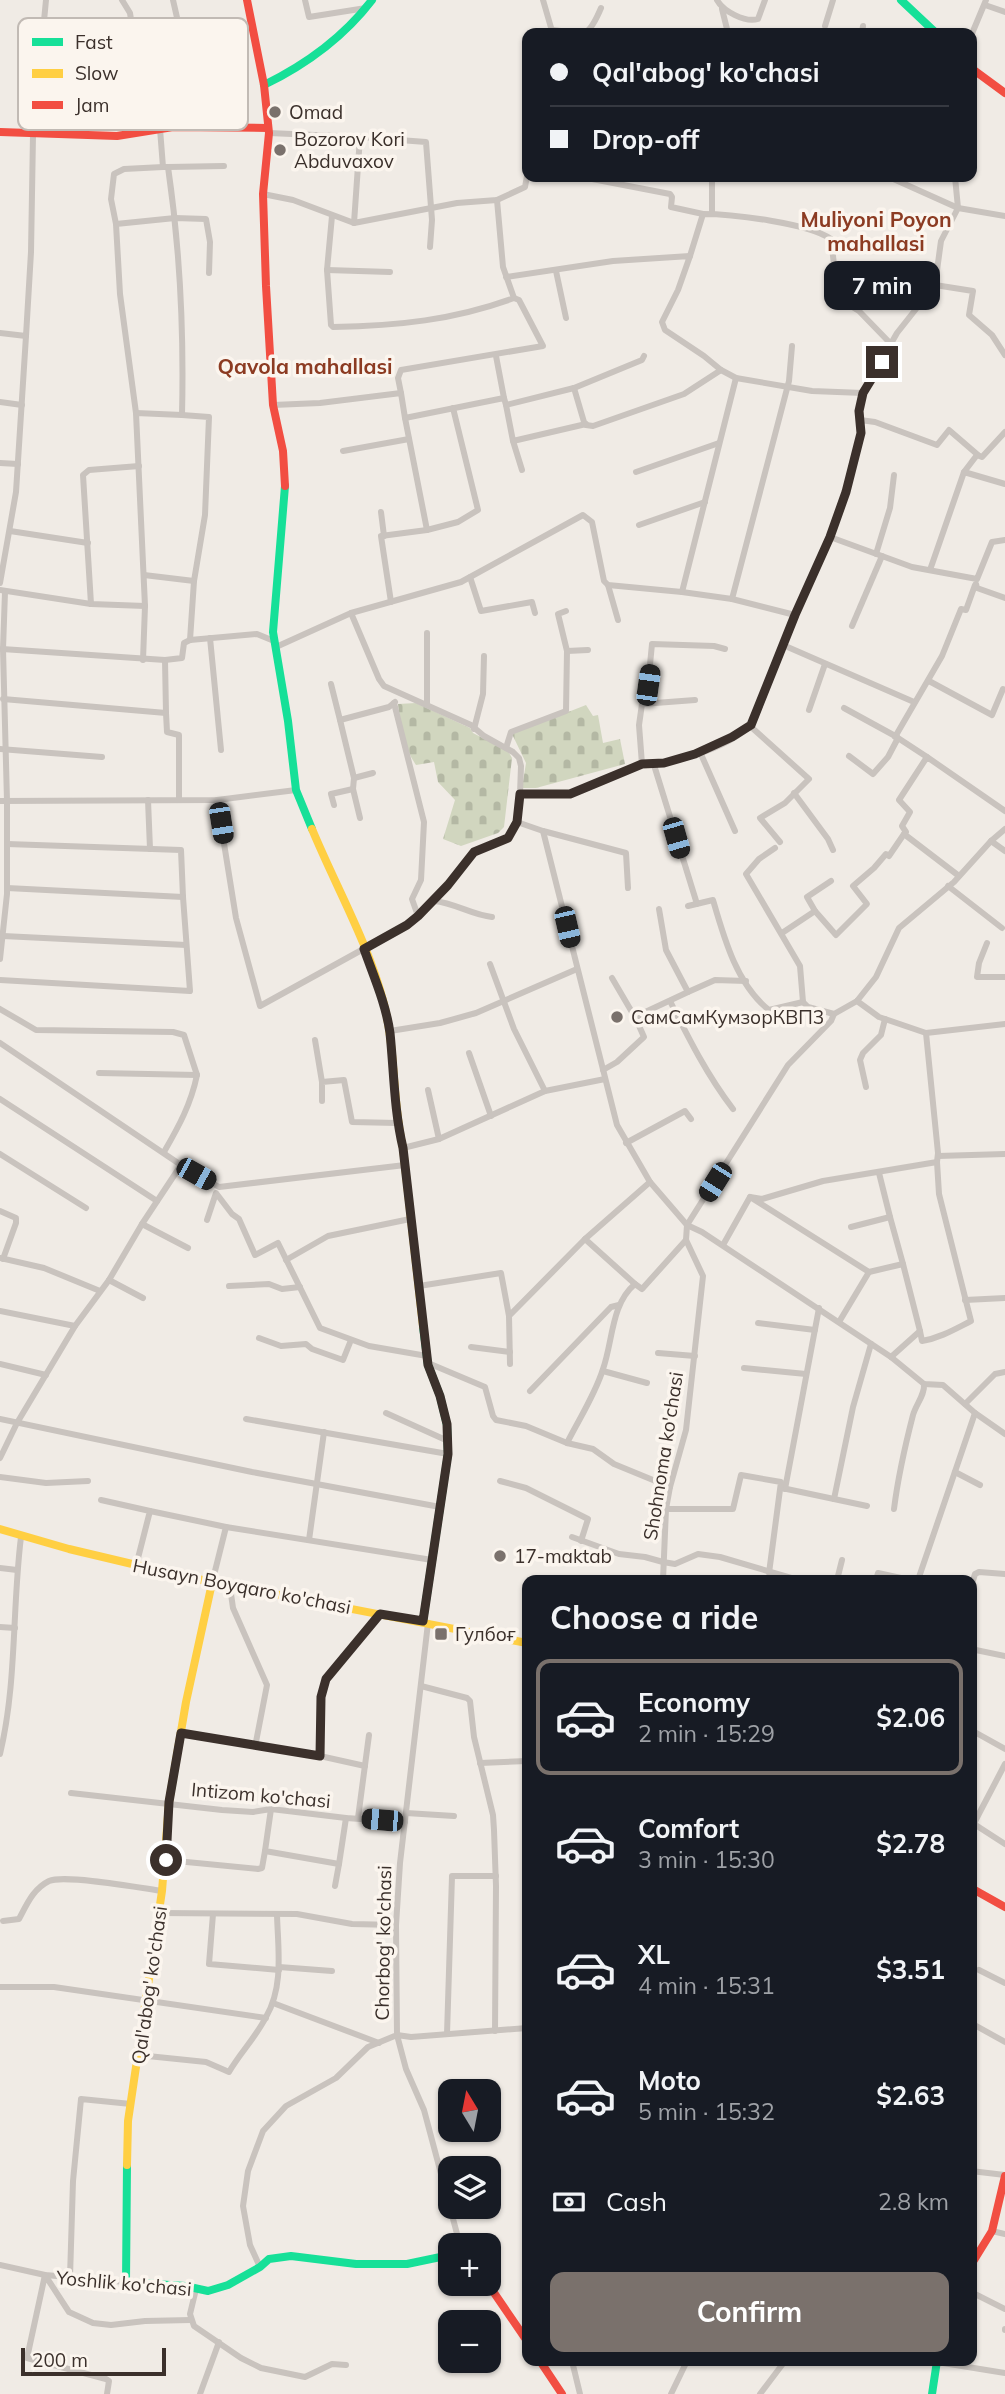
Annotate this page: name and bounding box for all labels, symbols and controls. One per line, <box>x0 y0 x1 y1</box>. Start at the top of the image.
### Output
legend <box>18 18 248 130</box>
text: Fast <box>75 30 113 54</box>
text: Qal'abog' ko'chasi <box>592 56 819 89</box>
text: Slow <box>75 61 119 85</box>
text: Jam <box>75 93 109 117</box>
place label: Omad <box>289 100 343 124</box>
marker: Omad <box>267 104 283 120</box>
text: Drop-off <box>592 123 699 156</box>
place label: Bozorov Kori Abduvaxov <box>294 127 405 173</box>
marker: Bozorov Kori Abduvaxov <box>272 142 288 158</box>
district label: Muliyoni Poyon mahallasi <box>800 206 952 256</box>
callout: 7 min <box>824 260 940 310</box>
text: 7 min <box>852 271 912 300</box>
route end <box>866 346 898 378</box>
district label: Qavola mahallasi <box>218 353 392 379</box>
car <box>635 663 662 707</box>
car <box>208 801 235 845</box>
car <box>661 815 692 861</box>
car <box>553 904 582 950</box>
place label: СамСамКумзорКВП3 <box>631 1005 824 1029</box>
marker: СамСамКумзорКВП3 <box>609 1009 625 1025</box>
car <box>173 1155 220 1193</box>
car <box>695 1159 736 1205</box>
street label: Shohnoma ko'chasi <box>638 1370 688 1542</box>
place label: 17-maktab <box>514 1544 612 1568</box>
marker: 17-maktab <box>492 1548 508 1564</box>
street label: Husayn Boyqaro ko'chasi <box>131 1553 353 1619</box>
text: Choose a ride <box>550 1597 758 1637</box>
place label: Гулбоғ <box>455 1622 516 1646</box>
marker: Гулбоғ <box>433 1626 449 1642</box>
icon: car <box>554 1686 617 1749</box>
text: Economy <box>638 1686 750 1719</box>
text: $2.06 <box>876 1701 945 1734</box>
text: 2 min · 15:29 <box>638 1719 775 1748</box>
street label: Intizom ko'chasi <box>190 1777 332 1813</box>
car <box>361 1808 404 1832</box>
icon: car <box>554 1812 617 1875</box>
text: Comfort <box>638 1812 739 1845</box>
text: $2.78 <box>876 1827 945 1860</box>
route start <box>150 1844 182 1876</box>
text: 3 min · 15:30 <box>638 1845 775 1874</box>
street label: Сhorbog' ko'chasi <box>370 1865 396 2021</box>
street label: Qal'abog' ko'chasi <box>126 1904 172 2066</box>
icon: car <box>554 1938 617 2001</box>
text: XL <box>638 1938 670 1971</box>
text: $3.51 <box>876 1953 945 1986</box>
text: 4 min · 15:31 <box>638 1971 775 2000</box>
icon: car <box>554 2064 617 2127</box>
text: Moto <box>638 2064 701 2097</box>
north arrow <box>438 2079 500 2142</box>
map controls <box>438 2079 501 2373</box>
text: $2.63 <box>876 2079 945 2112</box>
text: 5 min · 15:32 <box>638 2097 775 2126</box>
button: layers <box>438 2156 501 2219</box>
icon: cash <box>550 2183 588 2221</box>
text: Cash <box>606 2185 667 2218</box>
text: 2.8 km <box>878 2187 949 2216</box>
button: + <box>438 2233 501 2296</box>
street label: Yoshlik ko'chasi <box>54 2265 193 2301</box>
button: Confirm <box>550 2272 949 2352</box>
button: − <box>438 2310 501 2373</box>
scale bar <box>21 2345 166 2377</box>
text: 200 m <box>32 2348 88 2372</box>

